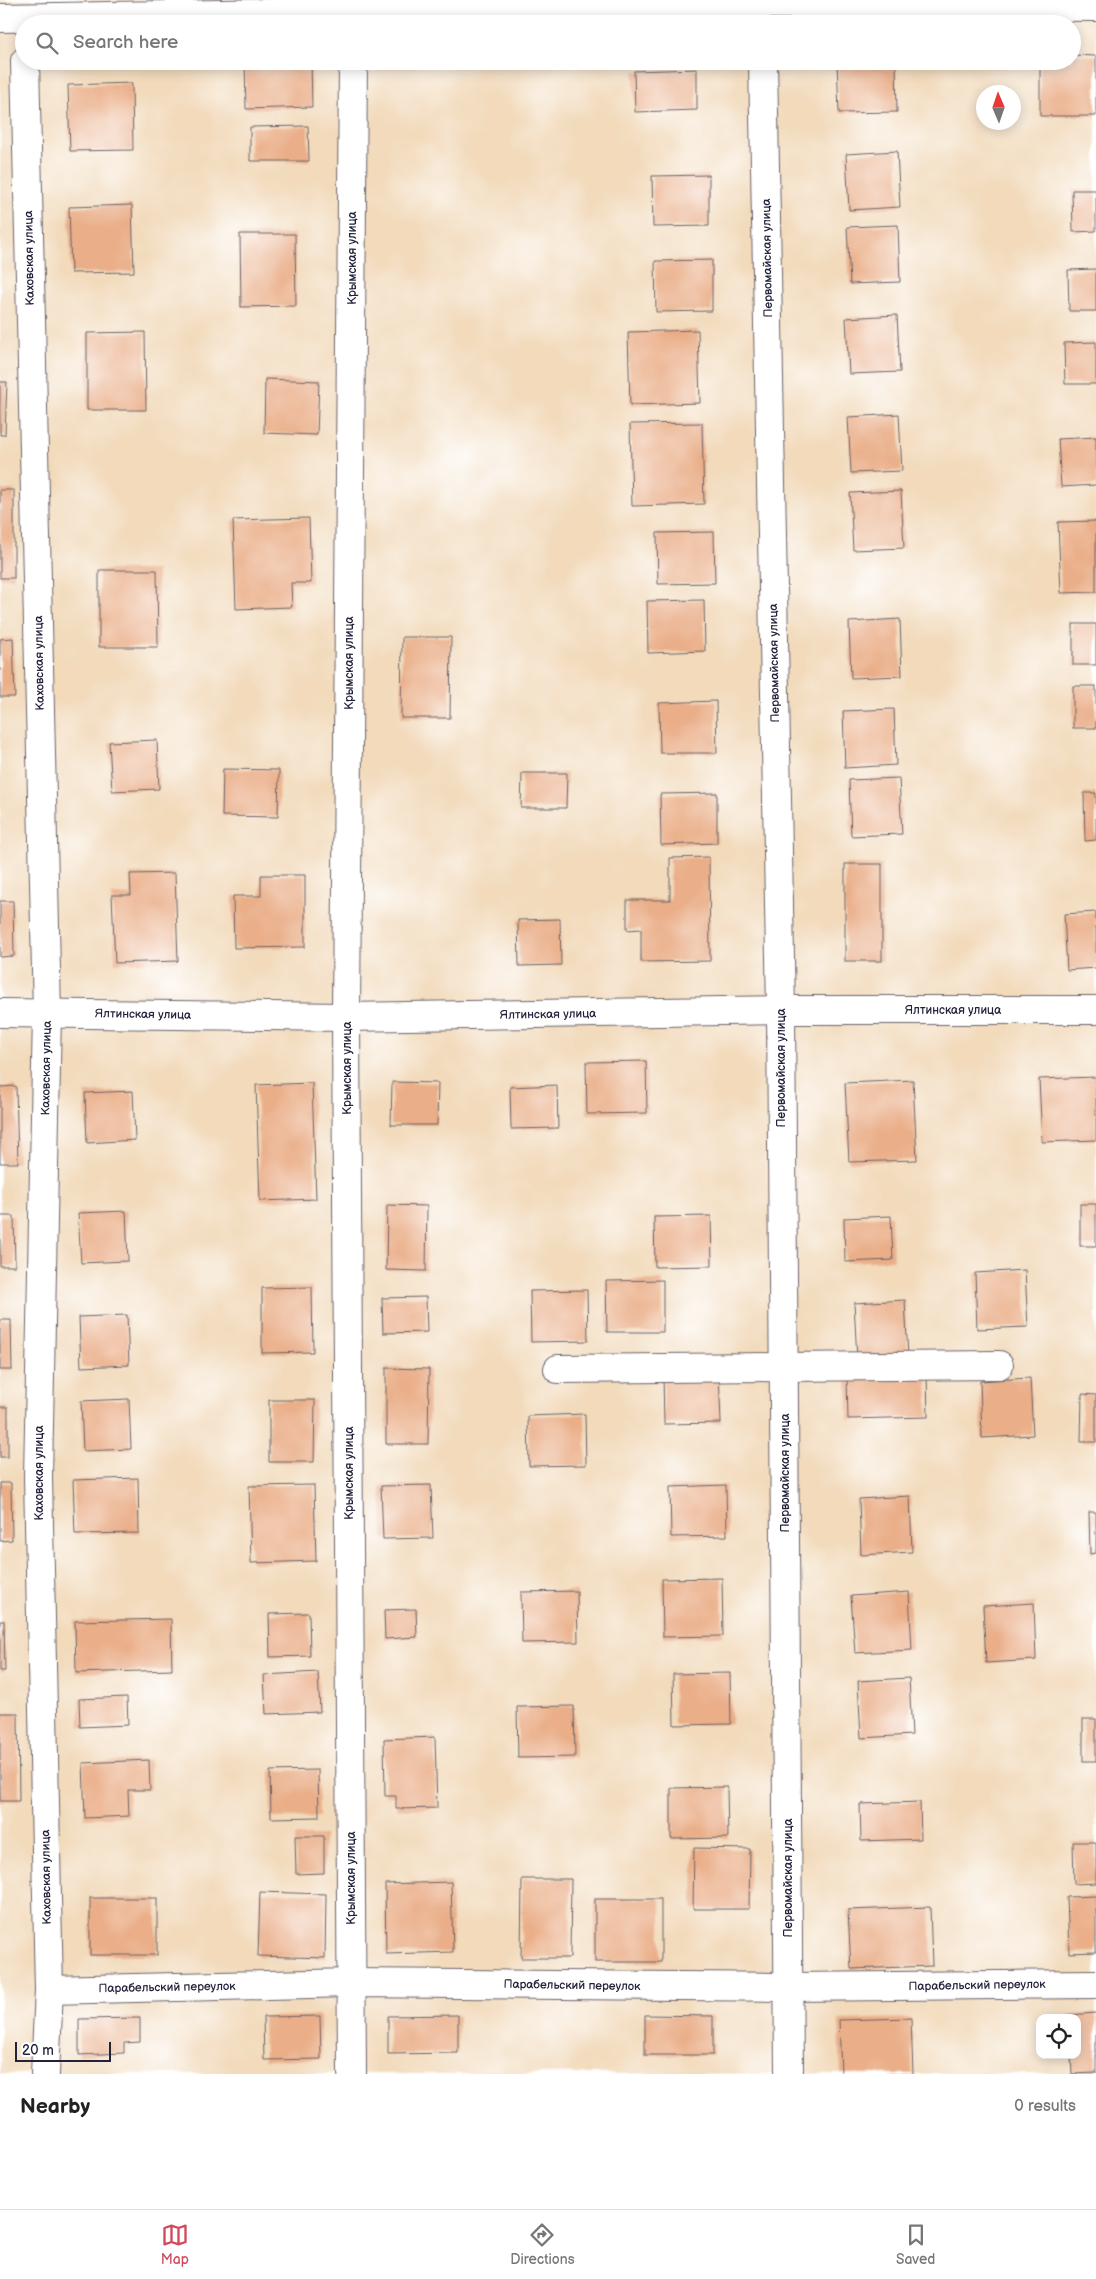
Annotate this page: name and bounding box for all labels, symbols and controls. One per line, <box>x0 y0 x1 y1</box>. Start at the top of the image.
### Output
search box <box>15 15 1081 70</box>
icon: search <box>33 29 61 57</box>
text: Search here <box>73 31 178 54</box>
north arrow <box>976 85 1021 130</box>
street label: Первомайская улица <box>759 198 776 318</box>
street label: Каховская улица <box>21 210 38 306</box>
street label: Крымская улица <box>345 211 360 305</box>
street label: Первомайская улица <box>766 603 783 723</box>
street label: Каховская улица <box>31 615 48 711</box>
street label: Крымская улица <box>342 616 357 710</box>
street label: Ялтинская улица <box>905 1003 1001 1018</box>
street label: Ялтинская улица <box>95 1006 191 1023</box>
street label: Ялтинская улица <box>500 1006 596 1023</box>
street label: Первомайская улица <box>774 1008 789 1128</box>
street label: Каховская улица <box>38 1020 55 1116</box>
street label: Крымская улица <box>340 1021 355 1115</box>
street label: Первомайская улица <box>778 1413 793 1533</box>
street label: Каховская улица <box>32 1426 47 1520</box>
street label: Крымская улица <box>342 1426 357 1520</box>
street label: Первомайская улица <box>781 1818 796 1938</box>
street label: Каховская улица <box>38 1829 55 1925</box>
street label: Крымская улица <box>344 1831 359 1925</box>
street label: Парабельский переулок <box>503 1977 641 1994</box>
street label: Парабельский переулок <box>908 1977 1046 1994</box>
street label: Парабельский переулок <box>98 1979 236 1996</box>
map controls <box>1036 2014 1081 2059</box>
button: locate <box>1036 2014 1081 2059</box>
scale bar <box>15 2039 111 2062</box>
text: 20 m <box>22 2042 54 2059</box>
text: Nearby <box>20 2094 90 2119</box>
text: 0 results <box>1014 2097 1076 2116</box>
tab: Map <box>161 2221 189 2268</box>
tab: Directions <box>510 2221 575 2268</box>
tab: Saved <box>896 2221 935 2268</box>

